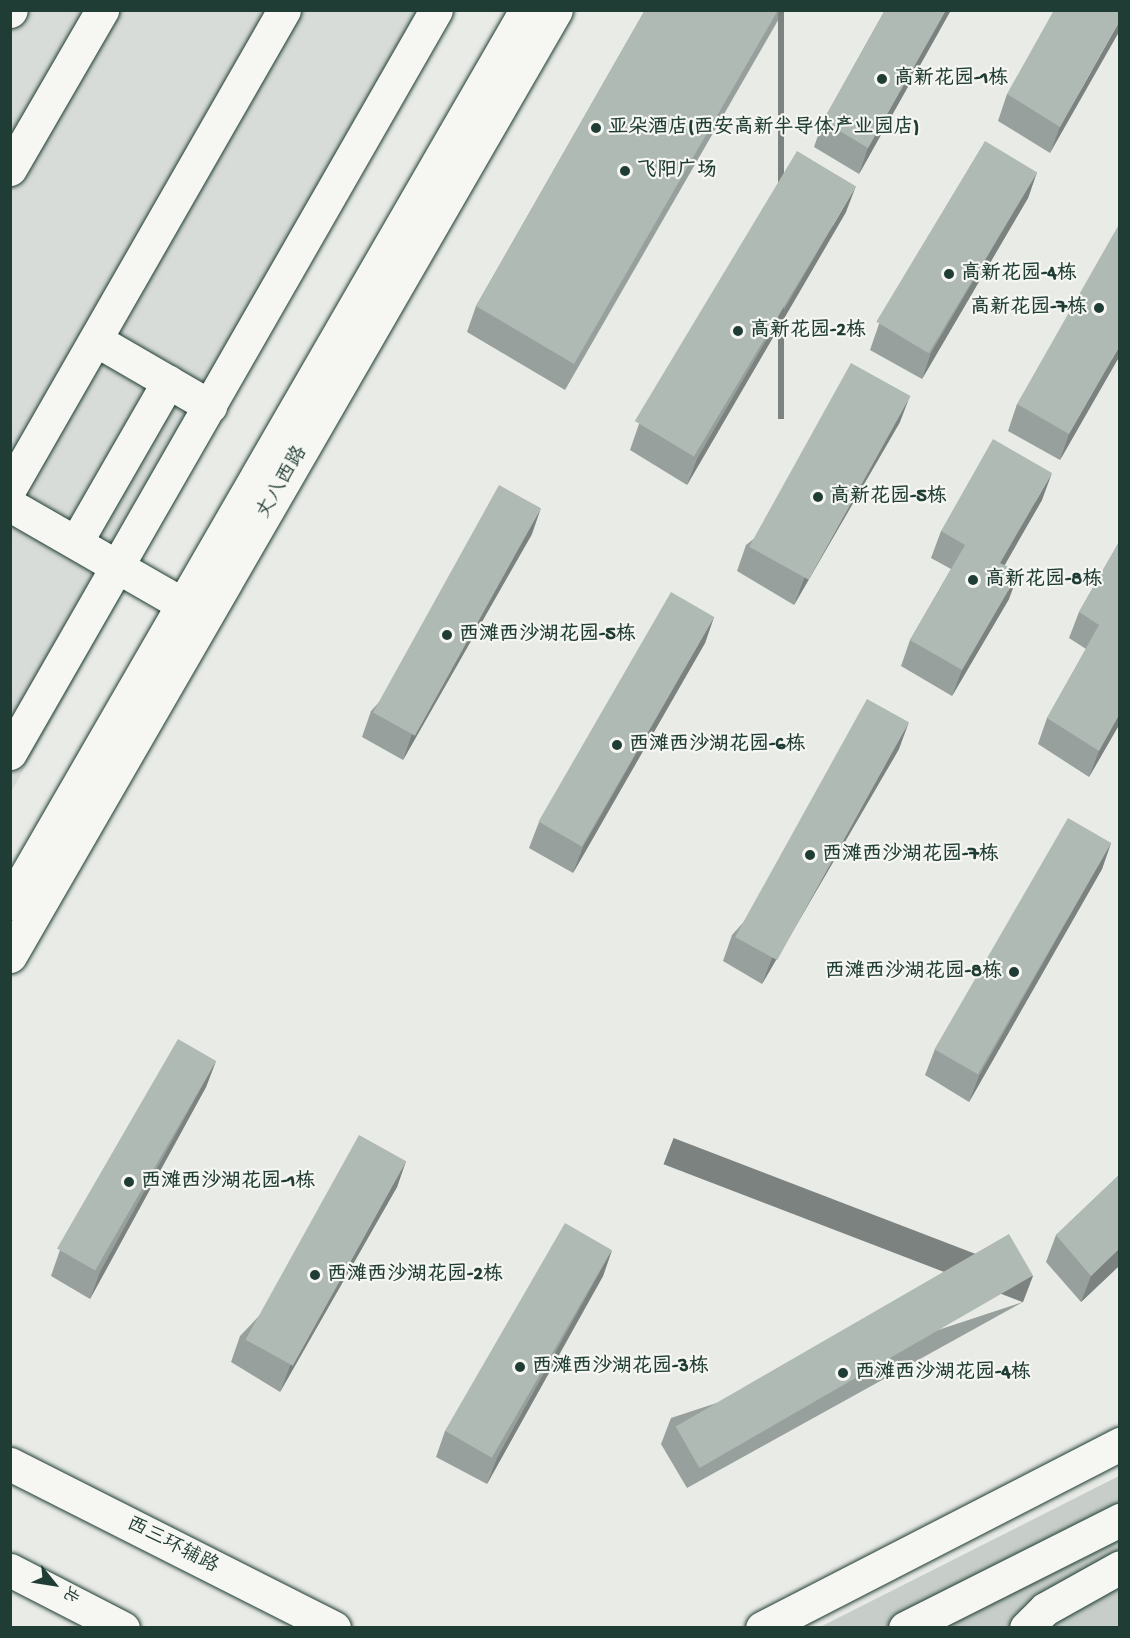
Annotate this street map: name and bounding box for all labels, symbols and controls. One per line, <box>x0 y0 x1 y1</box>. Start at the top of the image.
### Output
place label: 高新花园-1栋 <box>894 67 1008 91</box>
marker: 高新花园-1栋 <box>875 72 889 86</box>
place label: 亚朵酒店(西安高新半导体产业园店) <box>608 116 919 140</box>
marker: 亚朵酒店(西安高新半导体产业园店) <box>589 121 603 135</box>
place label: 飞阳广场 <box>637 159 717 183</box>
marker: 飞阳广场 <box>618 164 632 178</box>
place label: 高新花园-4栋 <box>961 262 1077 286</box>
marker: 高新花园-4栋 <box>942 267 956 281</box>
place label: 高新花园-7栋 <box>970 296 1087 320</box>
marker: 高新花园-7栋 <box>1092 301 1106 315</box>
place label: 高新花园-2栋 <box>750 319 866 343</box>
marker: 高新花园-2栋 <box>731 324 745 338</box>
street label: 丈八西路 <box>253 442 313 524</box>
place label: 高新花园-5栋 <box>830 485 947 509</box>
marker: 高新花园-5栋 <box>811 490 825 504</box>
place label: 高新花园-8栋 <box>985 568 1102 592</box>
marker: 高新花园-8栋 <box>966 573 980 587</box>
place label: 西滩西沙湖花园-5栋 <box>459 623 636 647</box>
marker: 西滩西沙湖花园-5栋 <box>440 628 454 642</box>
place label: 西滩西沙湖花园-6栋 <box>629 733 805 757</box>
marker: 西滩西沙湖花园-6栋 <box>610 738 624 752</box>
place label: 西滩西沙湖花园-7栋 <box>822 843 999 867</box>
marker: 西滩西沙湖花园-7栋 <box>803 848 817 862</box>
place label: 西滩西沙湖花园-8栋 <box>825 960 1002 984</box>
marker: 西滩西沙湖花园-8栋 <box>1007 965 1021 979</box>
place label: 西滩西沙湖花园-1栋 <box>141 1170 315 1194</box>
marker: 西滩西沙湖花园-1栋 <box>122 1175 136 1189</box>
place label: 西滩西沙湖花园-2栋 <box>327 1263 503 1287</box>
marker: 西滩西沙湖花园-2栋 <box>308 1268 322 1282</box>
place label: 西滩西沙湖花园-3栋 <box>532 1355 709 1379</box>
marker: 西滩西沙湖花园-3栋 <box>513 1360 527 1374</box>
place label: 西滩西沙湖花园-4栋 <box>855 1361 1031 1385</box>
marker: 西滩西沙湖花园-4栋 <box>836 1366 850 1380</box>
street label: 西三环辅路 <box>122 1513 222 1579</box>
north arrow <box>24 1554 84 1614</box>
text: 北 <box>58 1582 82 1605</box>

